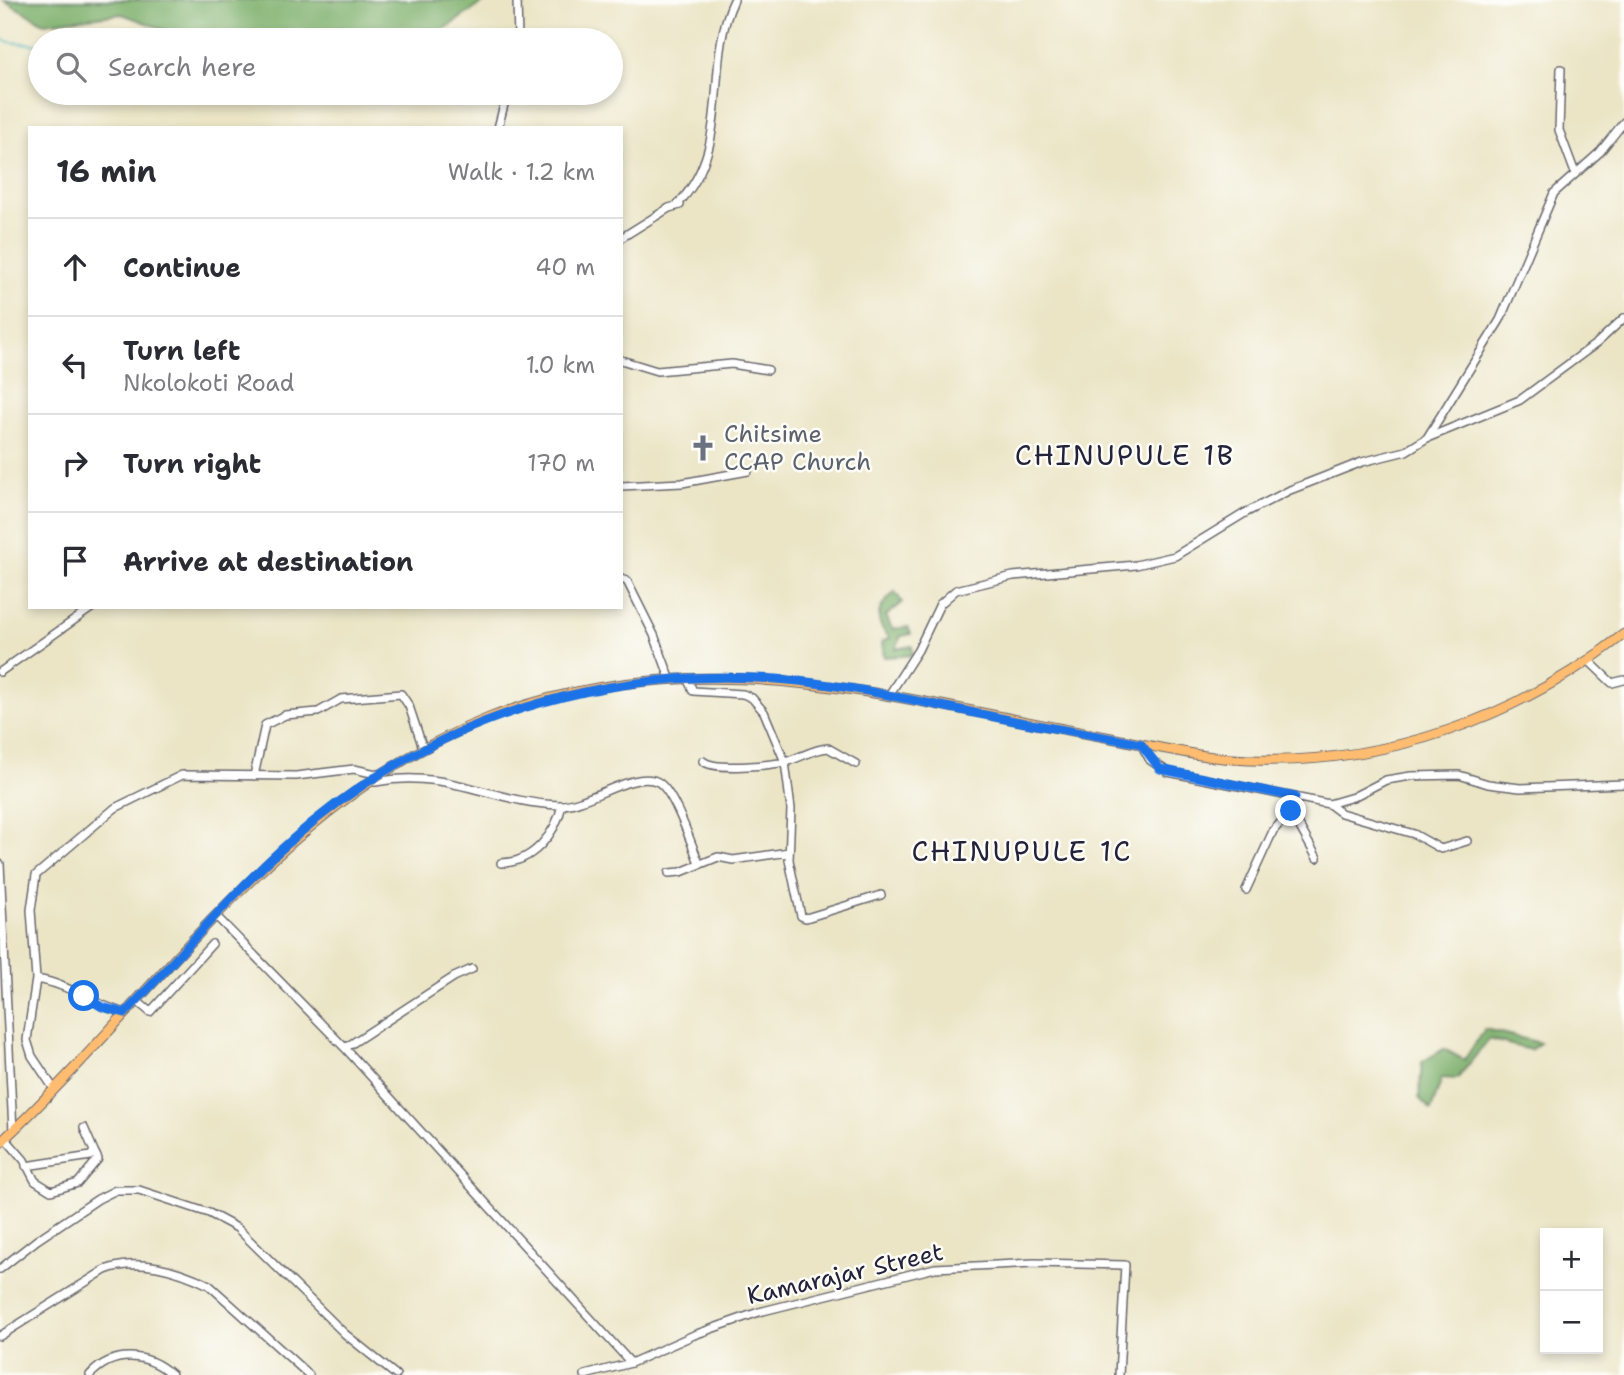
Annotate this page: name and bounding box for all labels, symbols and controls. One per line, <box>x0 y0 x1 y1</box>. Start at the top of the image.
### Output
search box <box>28 28 623 105</box>
icon: search <box>52 48 90 86</box>
text: Search here <box>108 49 257 84</box>
text: 16 min <box>56 151 156 192</box>
text: Walk · 1.2 km <box>448 157 595 187</box>
icon: ahead <box>56 248 94 286</box>
text: Continue <box>123 250 241 285</box>
text: 40 m <box>535 252 595 282</box>
text: Turn left <box>123 333 240 368</box>
icon: left <box>56 346 94 384</box>
text: 1.0 km <box>526 350 595 380</box>
text: Nkolokoti Road <box>123 368 294 398</box>
place label: Chitsime CCAP Church <box>724 418 871 478</box>
church icon: Chitsime CCAP Church <box>688 433 718 463</box>
district label: CHINUPULE 1B <box>1015 436 1235 474</box>
icon: right <box>56 444 94 482</box>
text: Turn right <box>123 446 261 481</box>
text: 170 m <box>527 448 595 478</box>
icon: arrive <box>56 542 94 580</box>
text: Arrive at destination <box>123 544 413 579</box>
route end <box>1275 795 1306 826</box>
district label: CHINUPULE 1C <box>911 832 1133 870</box>
route start <box>68 980 99 1011</box>
map controls <box>1540 1228 1603 1354</box>
button: + <box>1540 1228 1603 1291</box>
street label: Kamarajar Street <box>744 1236 946 1312</box>
button: − <box>1540 1291 1603 1354</box>

